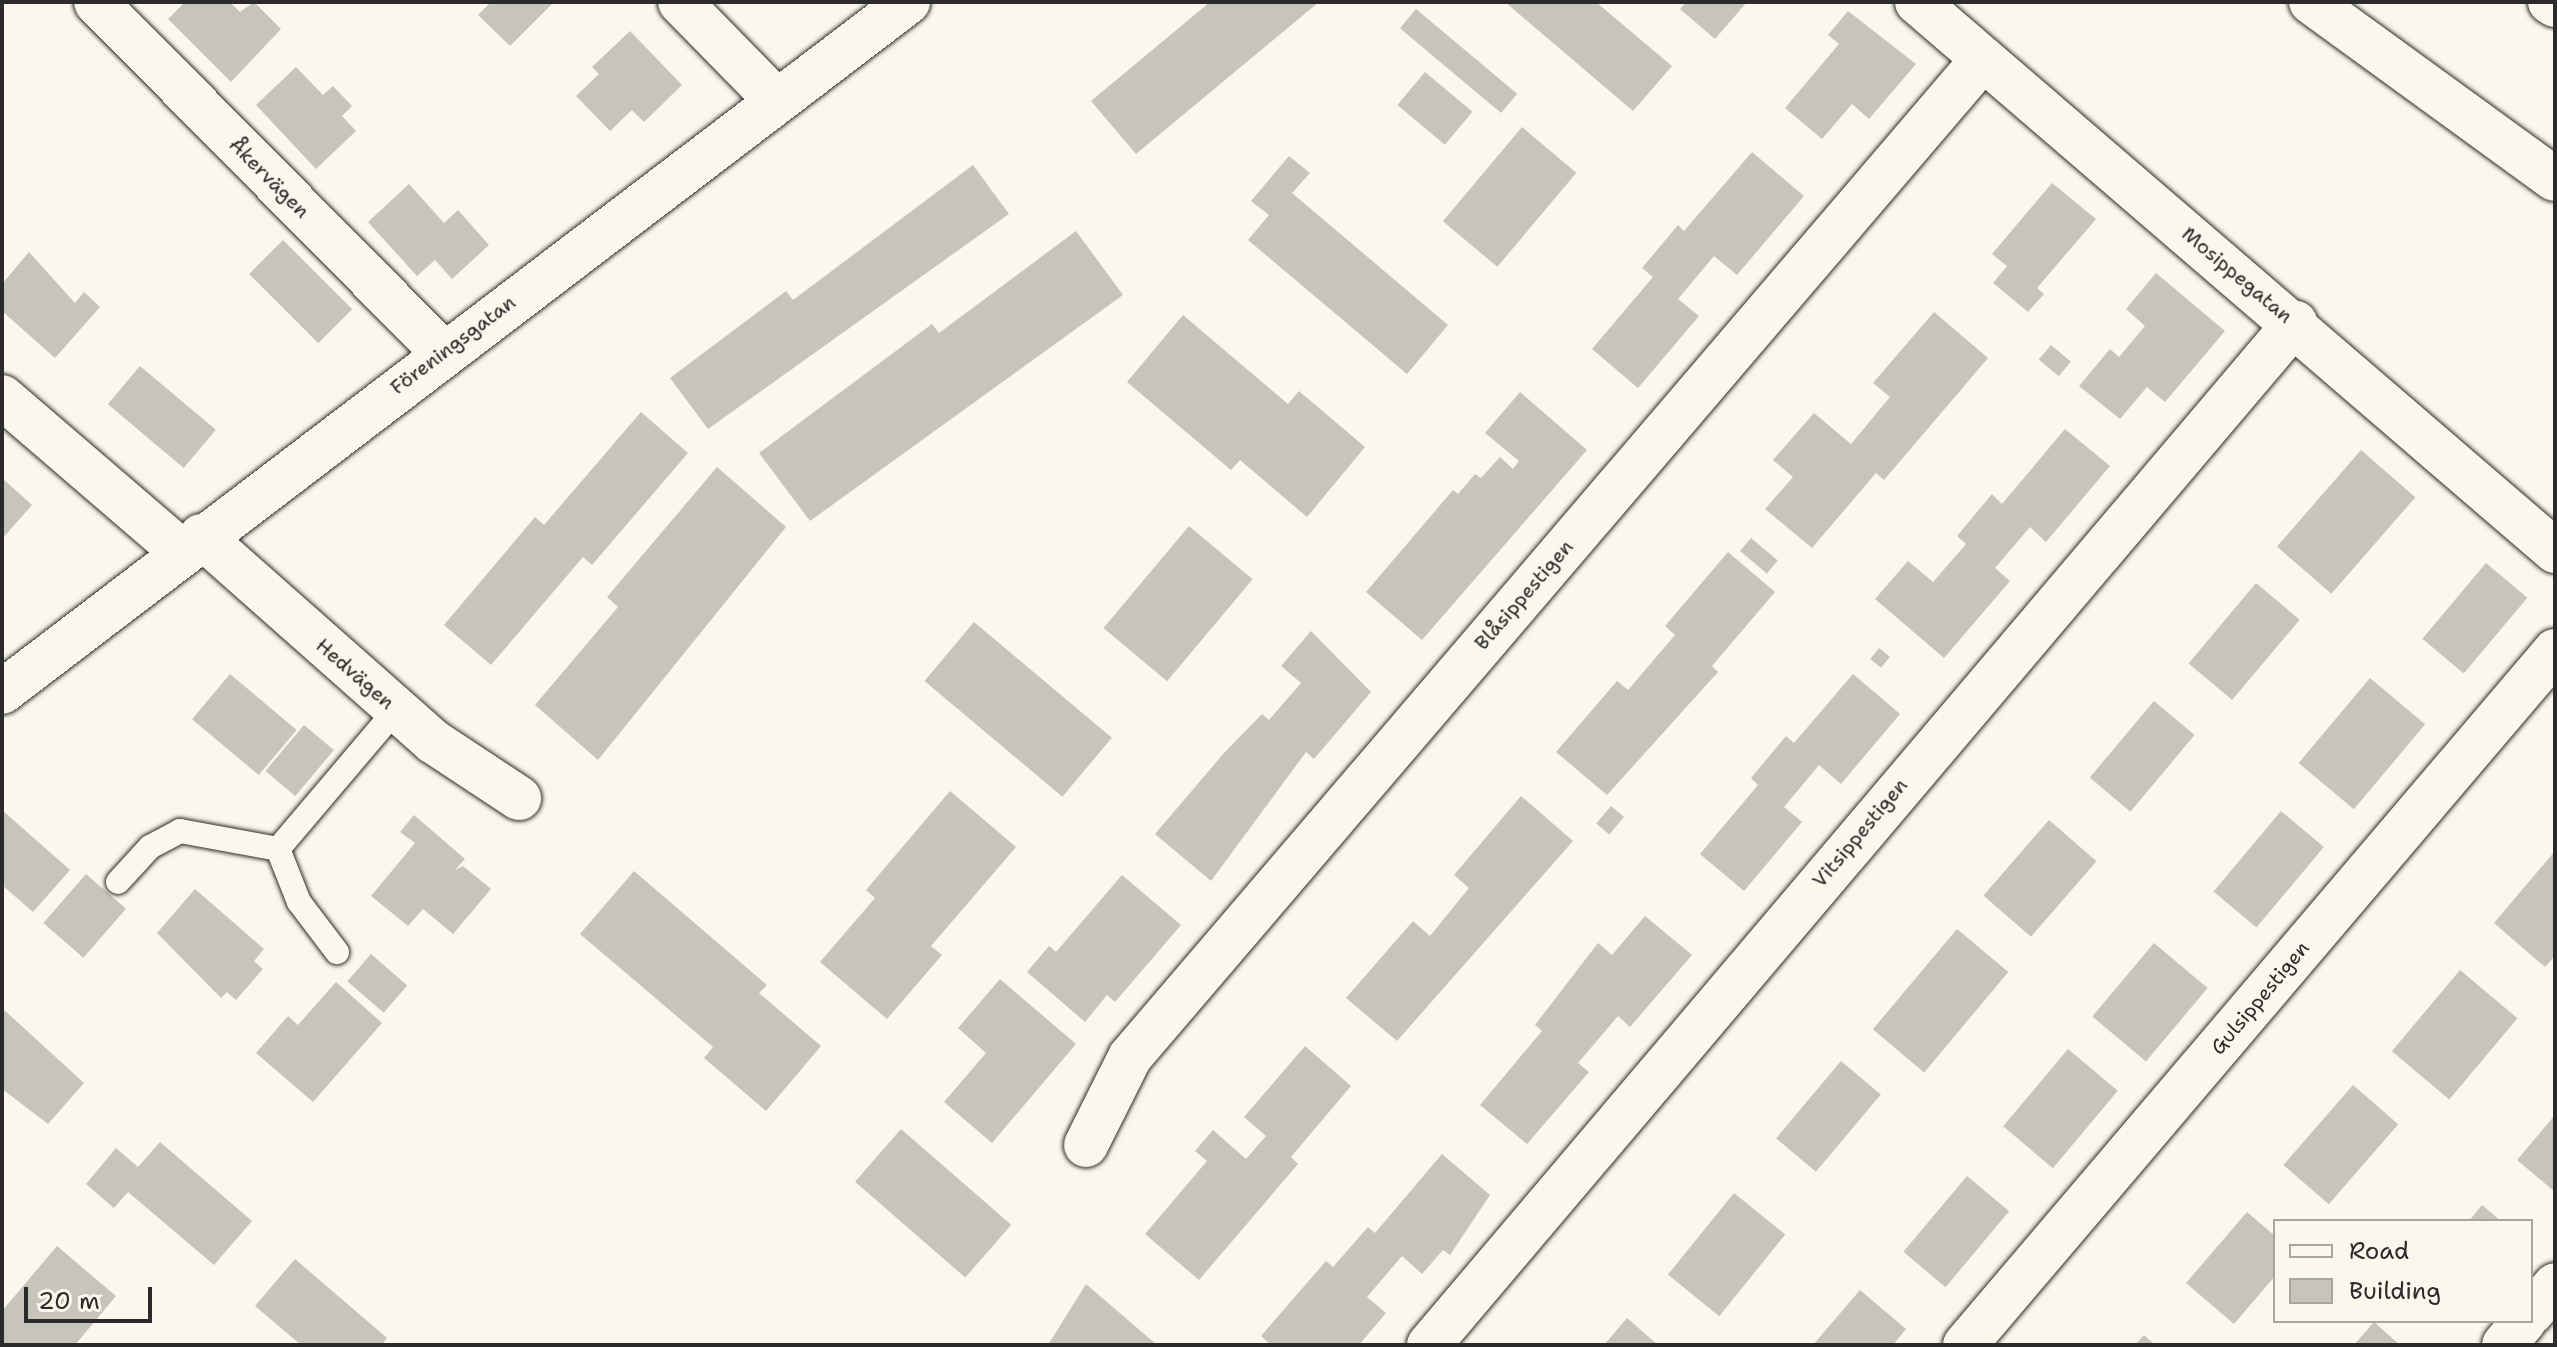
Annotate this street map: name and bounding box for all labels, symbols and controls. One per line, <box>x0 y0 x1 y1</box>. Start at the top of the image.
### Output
street label: Åkervägen <box>224 133 314 223</box>
street label: Mosippegatan <box>2177 222 2297 328</box>
street label: Föreningsgatan <box>386 290 520 400</box>
street label: Blåsippestigen <box>1470 535 1578 655</box>
street label: Hedvägen <box>311 633 399 715</box>
street label: Vitsippestigen <box>1807 774 1913 892</box>
street label: Gulsippestigen <box>2206 937 2314 1059</box>
legend <box>2273 1219 2533 1323</box>
text: Road <box>2349 1235 2409 1267</box>
scale bar <box>28 1271 156 1321</box>
text: Building <box>2349 1275 2441 1307</box>
text: 20 m <box>38 1285 100 1317</box>

